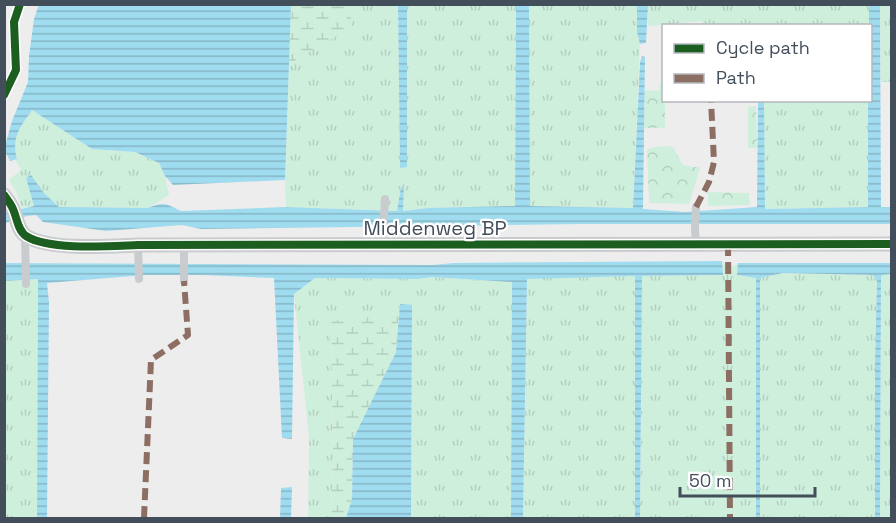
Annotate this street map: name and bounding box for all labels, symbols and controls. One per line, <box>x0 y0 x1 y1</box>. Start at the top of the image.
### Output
legend <box>662 24 872 102</box>
text: Cycle path <box>716 36 810 59</box>
text: Path <box>716 66 756 89</box>
street label: Middenweg BP <box>364 215 506 241</box>
scale bar <box>680 460 815 498</box>
text: 50 m <box>689 469 731 492</box>

